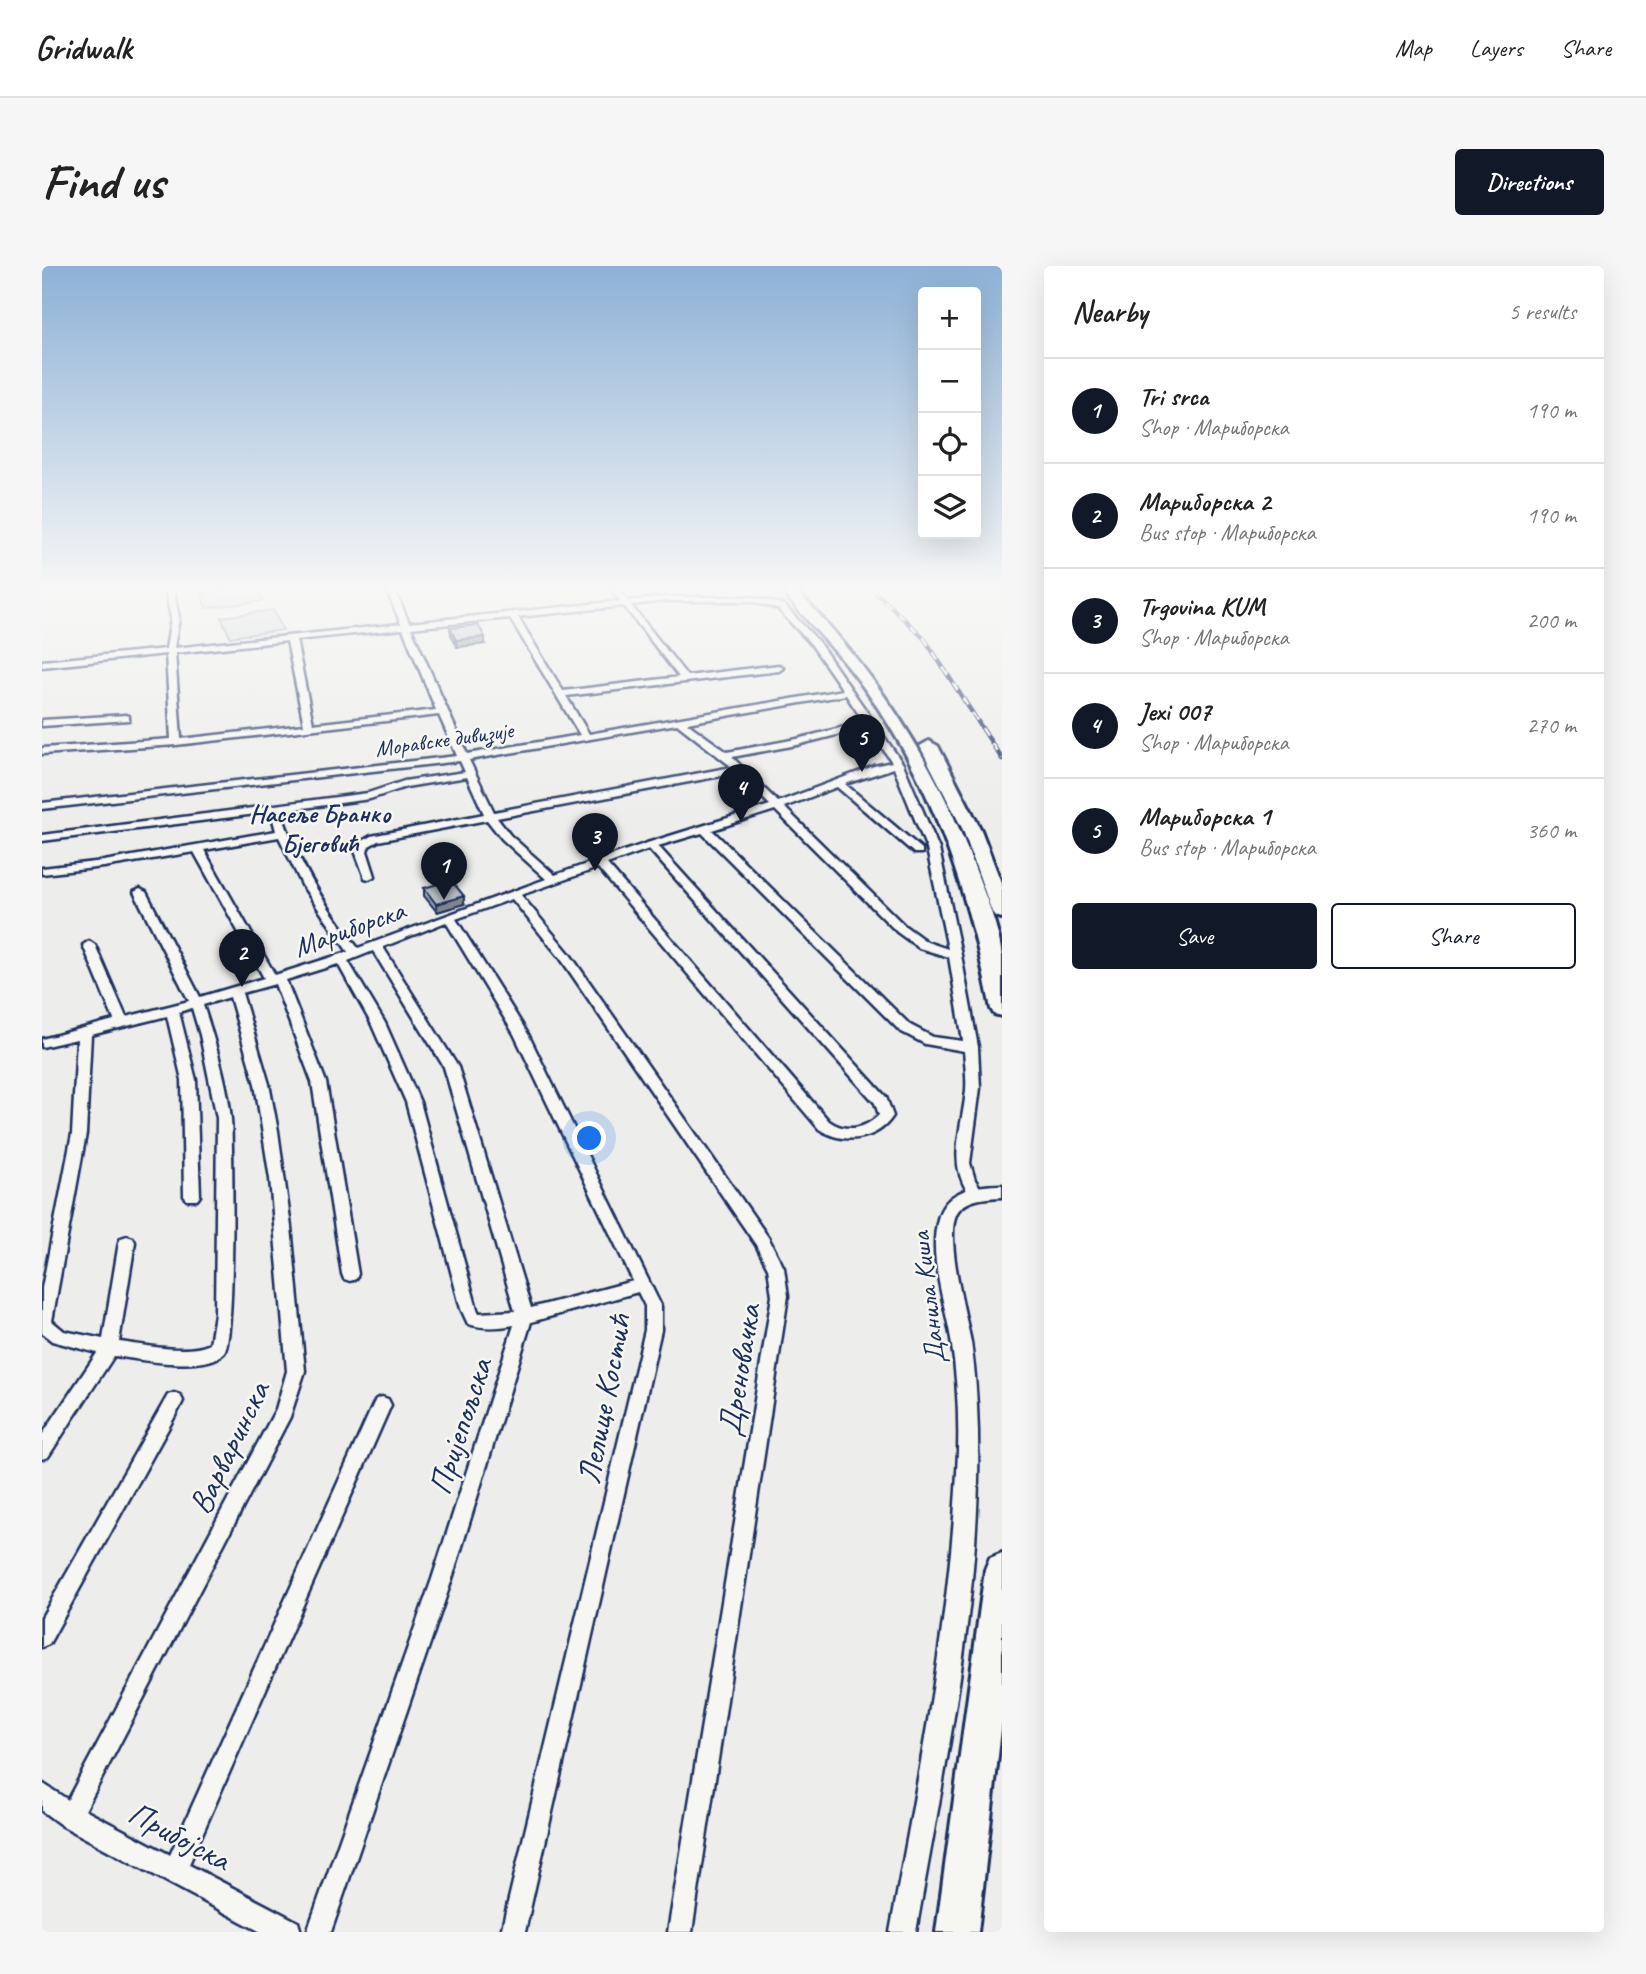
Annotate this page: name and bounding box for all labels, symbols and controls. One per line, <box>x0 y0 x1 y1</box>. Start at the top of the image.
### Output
text: Gridwalk <box>35 27 132 69</box>
text: Map <box>1395 33 1432 63</box>
text: Layers <box>1470 33 1523 63</box>
text: Share <box>1561 33 1611 63</box>
button: Directions <box>1455 149 1604 215</box>
text: Find us <box>42 151 164 213</box>
map controls <box>918 287 981 539</box>
button: + <box>918 287 981 350</box>
text: Nearby <box>1072 293 1148 331</box>
text: 5 results <box>1509 297 1576 326</box>
button: − <box>918 350 981 413</box>
text: Tri srca <box>1139 380 1208 413</box>
text: 1 <box>1090 396 1100 425</box>
text: 190 m <box>1527 396 1576 425</box>
button: locate <box>918 413 981 476</box>
text: Shop · Мариборска <box>1139 413 1288 442</box>
button: layers <box>918 476 981 539</box>
text: Мариборска 2 <box>1139 485 1271 518</box>
text: 2 <box>1090 501 1100 530</box>
text: 190 m <box>1527 501 1576 530</box>
text: Bus stop · Мариборска <box>1139 518 1316 547</box>
text: Trgovina KUM <box>1139 590 1265 623</box>
text: 3 <box>1090 606 1100 635</box>
text: 200 m <box>1527 606 1576 635</box>
text: Shop · Мариборска <box>1139 623 1288 652</box>
text: Jexi 007 <box>1139 695 1211 728</box>
text: 4 <box>1090 711 1100 740</box>
text: 270 m <box>1527 711 1576 740</box>
pin: 5 <box>839 714 885 772</box>
street label: Моравске дивизије <box>373 715 517 765</box>
text: Shop · Мариборска <box>1139 728 1288 757</box>
pin: 4 <box>718 764 764 822</box>
district label: Насеље Бранко Бјеговић <box>249 797 392 860</box>
text: Мариборска 1 <box>1139 800 1271 833</box>
pin: 3 <box>572 813 618 871</box>
text: 5 <box>1090 816 1100 845</box>
text: 360 m <box>1527 816 1576 845</box>
text: Bus stop · Мариборска <box>1139 833 1316 862</box>
pin: 1 <box>421 842 467 900</box>
street label: Мариборска <box>289 892 411 965</box>
button: Save <box>1072 903 1317 969</box>
button: Share <box>1331 903 1576 969</box>
pin: 2 <box>219 929 265 987</box>
your location <box>572 1121 606 1155</box>
street label: Данила Киша <box>902 1228 953 1366</box>
street label: Дреновачка <box>708 1299 771 1439</box>
street label: Лелице Костић <box>567 1309 641 1487</box>
street label: Пријепољска <box>418 1351 502 1500</box>
street label: Варваринска <box>179 1372 280 1521</box>
street label: Прибојска <box>121 1792 240 1881</box>

